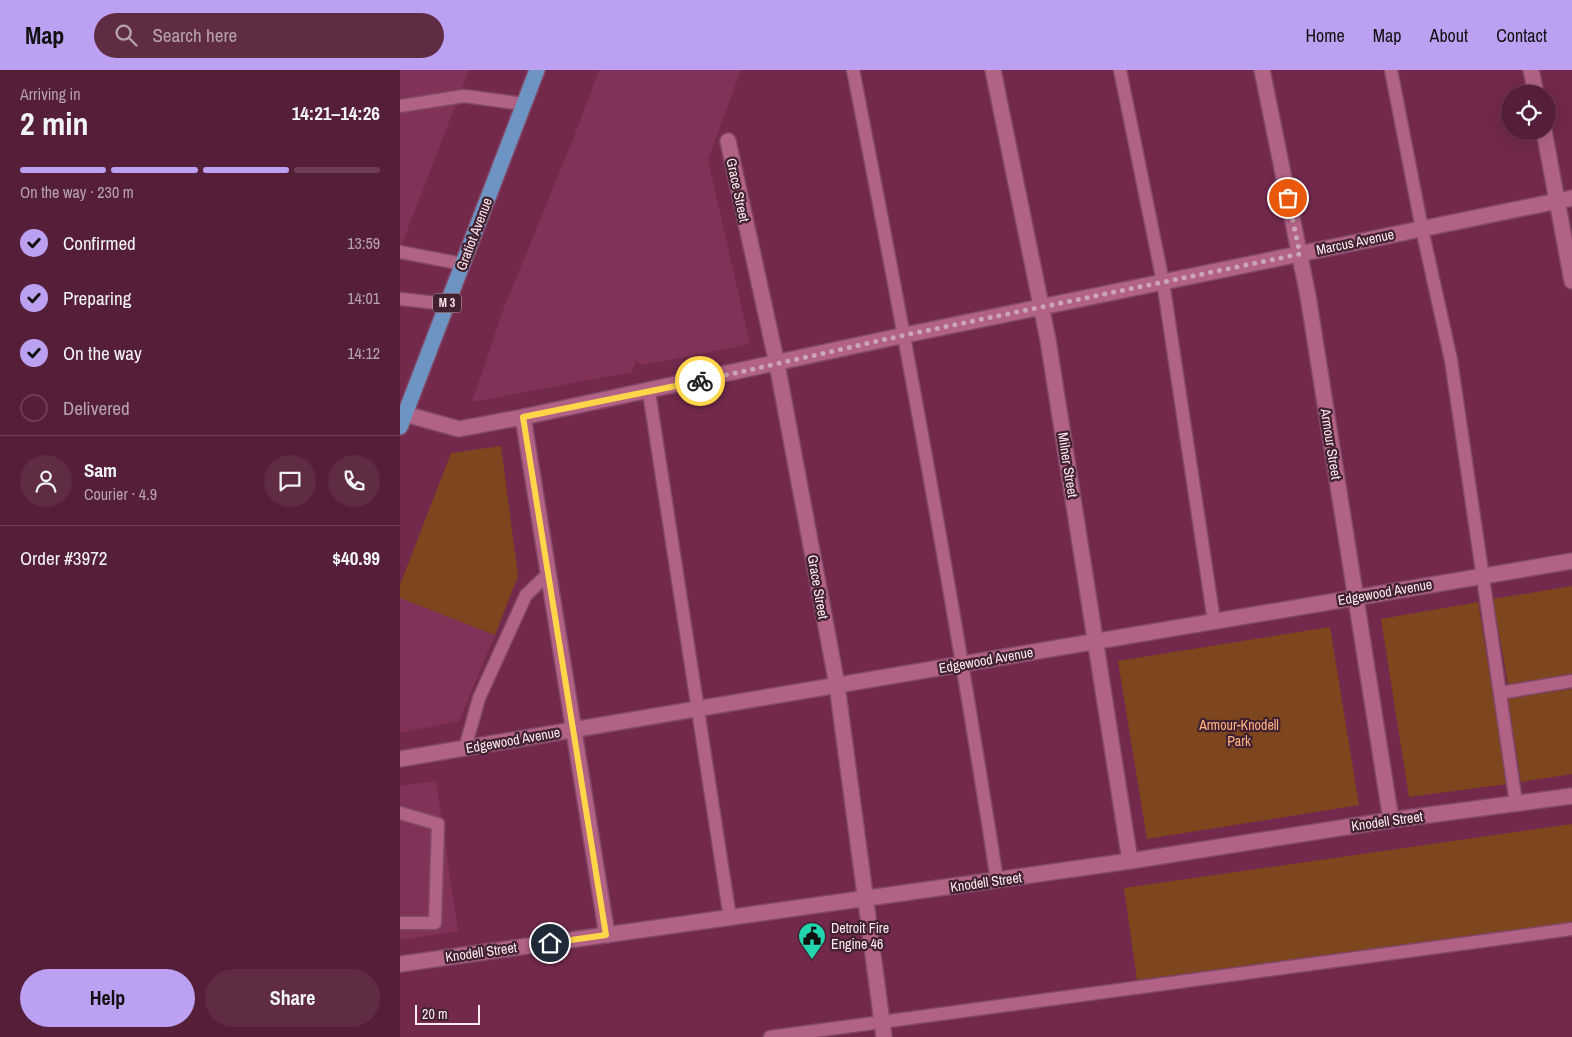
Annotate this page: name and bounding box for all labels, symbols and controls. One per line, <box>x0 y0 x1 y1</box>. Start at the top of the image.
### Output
search box <box>94 13 444 58</box>
text: Map <box>25 19 64 51</box>
icon: search <box>112 21 140 49</box>
text: Search here <box>152 22 237 48</box>
text: Home <box>1305 23 1345 48</box>
text: Map <box>1373 23 1402 48</box>
text: About <box>1430 23 1468 48</box>
text: Contact <box>1496 23 1547 48</box>
text: Arriving in <box>20 83 81 105</box>
map controls <box>1501 85 1556 140</box>
button: locate <box>1501 85 1556 140</box>
text: 14:21–14:26 <box>292 100 380 126</box>
text: 2 min <box>20 102 89 145</box>
street label: Grace Street <box>722 156 754 224</box>
pin <box>1267 177 1309 219</box>
text: On the way · 230 m <box>20 181 134 203</box>
icon: bag <box>1274 184 1302 212</box>
street label: Gratiot Avenue <box>452 195 496 273</box>
street label: Marcus Avenue <box>1315 225 1395 259</box>
icon: check <box>20 229 48 257</box>
text: Confirmed <box>63 230 136 256</box>
text: 13:59 <box>347 232 380 254</box>
icon: check <box>20 284 48 312</box>
text: Preparing <box>63 285 131 311</box>
text: 14:01 <box>347 287 380 309</box>
road number: M 3 <box>433 294 461 312</box>
icon: check <box>20 339 48 367</box>
text: On the way <box>63 340 142 366</box>
text: 14:12 <box>347 342 380 364</box>
courier <box>675 356 725 406</box>
icon: bike <box>686 367 714 395</box>
text: Delivered <box>63 395 130 421</box>
street label: Armour Street <box>1316 406 1345 481</box>
street label: Milner Street <box>1054 431 1082 499</box>
button: person <box>20 455 72 507</box>
button: chat <box>264 455 316 507</box>
button: phone <box>328 455 380 507</box>
text: Sam <box>84 457 117 483</box>
text: Courier · 4.9 <box>84 483 157 505</box>
text: Order #3972 <box>20 545 107 571</box>
text: $40.99 <box>332 545 380 571</box>
street label: Grace Street <box>803 553 833 621</box>
street label: Edgewood Avenue <box>1336 575 1434 609</box>
street label: Edgewood Avenue <box>937 643 1035 677</box>
park label: Armour-Knodell Park <box>1198 716 1279 750</box>
street label: Edgewood Avenue <box>464 723 562 757</box>
street label: Knodell Street <box>1350 807 1424 835</box>
street label: Knodell Street <box>949 868 1023 896</box>
place label: Detroit Fire Engine 46 <box>831 919 889 953</box>
public building icon: Detroit Fire Engine 46 <box>797 921 827 960</box>
pin <box>529 922 571 964</box>
icon: home <box>536 929 564 957</box>
street label: Knodell Street <box>444 938 518 966</box>
button: Help <box>20 969 195 1027</box>
button: Share <box>205 969 380 1027</box>
scale bar <box>415 1002 480 1025</box>
text: 20 m <box>422 1005 448 1023</box>

